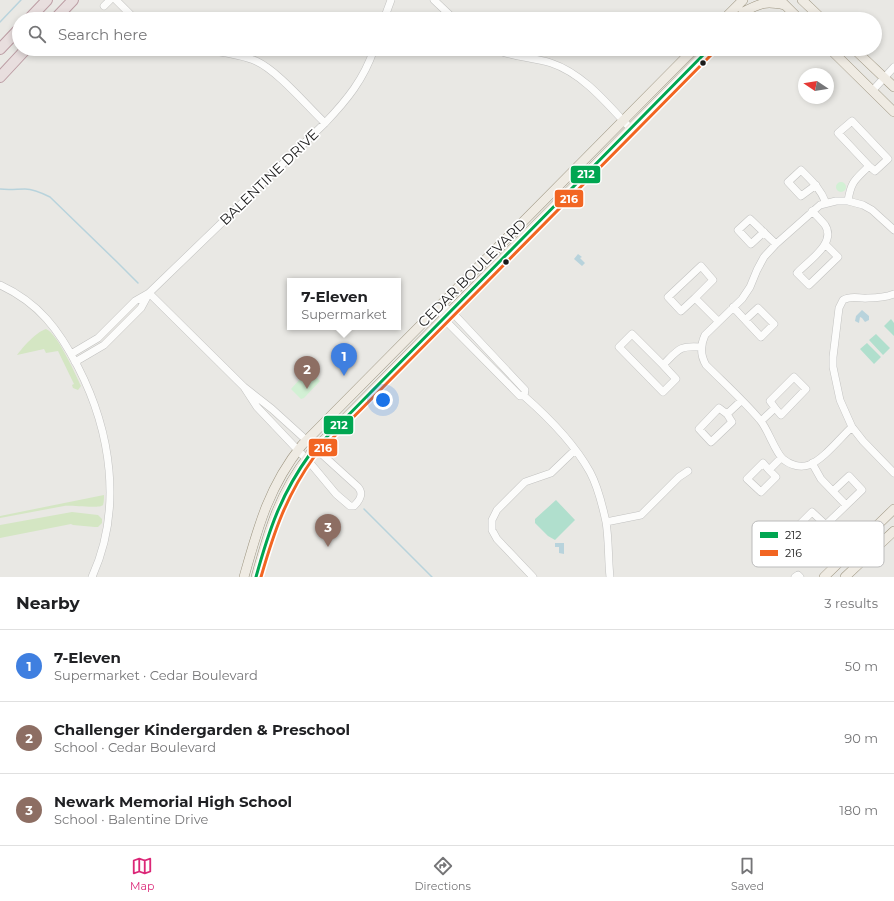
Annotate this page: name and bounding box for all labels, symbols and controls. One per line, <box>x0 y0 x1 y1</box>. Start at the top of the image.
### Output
search box <box>12 12 882 56</box>
icon: search <box>26 23 48 45</box>
text: Search here <box>58 25 147 44</box>
unlabelled marker <box>698 58 708 68</box>
north arrow <box>798 68 834 104</box>
street label: BALENTINE DRIVE <box>216 125 322 229</box>
line badge: 212 <box>570 165 601 184</box>
text: 212 <box>577 167 595 181</box>
line badge: 216 <box>554 189 584 208</box>
text: 216 <box>560 192 578 206</box>
street label: CEDAR BOULEVARD <box>414 215 530 331</box>
unlabelled marker <box>501 257 511 267</box>
popup <box>287 278 401 330</box>
text: 7-Eleven <box>301 287 368 306</box>
text: Supermarket <box>301 306 387 322</box>
pin: 1 <box>331 343 357 376</box>
pin: 2 <box>294 356 320 389</box>
your location <box>373 390 393 410</box>
line badge: 212 <box>323 415 354 435</box>
text: 212 <box>330 418 348 432</box>
line badge: 216 <box>308 438 338 457</box>
text: 216 <box>314 441 332 455</box>
pin: 3 <box>315 514 341 547</box>
legend <box>752 521 884 567</box>
text: 212 <box>785 528 801 542</box>
text: 216 <box>785 546 802 560</box>
text: Nearby <box>16 593 80 613</box>
text: 3 results <box>824 595 878 611</box>
text: 7-Eleven <box>54 648 121 667</box>
text: 1 <box>26 658 32 674</box>
text: 50 m <box>845 658 878 674</box>
text: Supermarket · Cedar Boulevard <box>54 667 258 683</box>
text: Challenger Kindergarden & Preschool <box>54 720 350 739</box>
text: 2 <box>25 730 33 746</box>
text: 90 m <box>844 730 878 746</box>
text: School · Cedar Boulevard <box>54 739 216 755</box>
text: Newark Memorial High School <box>54 792 292 811</box>
text: 3 <box>25 802 33 818</box>
text: 180 m <box>839 802 878 818</box>
text: School · Balentine Drive <box>54 811 208 827</box>
tab: Map <box>130 855 154 893</box>
tab: Directions <box>415 855 471 893</box>
tab: Saved <box>731 855 764 893</box>

